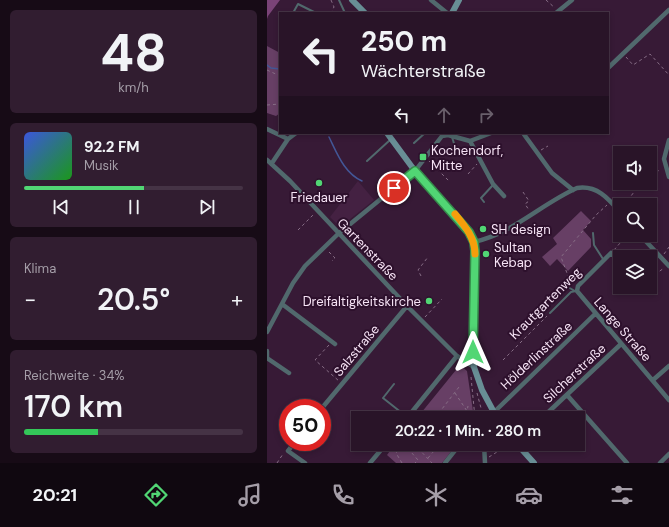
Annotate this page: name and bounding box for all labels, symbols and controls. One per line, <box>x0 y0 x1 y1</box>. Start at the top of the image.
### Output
text: 48 <box>100 19 167 87</box>
text: 250 m <box>361 23 447 60</box>
icon: left <box>295 28 347 80</box>
text: Wächterstraße <box>361 59 486 83</box>
text: km/h <box>118 79 149 96</box>
icon: left <box>391 104 413 126</box>
icon: ahead <box>433 104 455 126</box>
icon: right <box>475 104 497 126</box>
text: 92.2 FM <box>84 137 140 157</box>
place label: Kochendorf, Mitte <box>431 142 503 174</box>
map controls <box>613 146 657 294</box>
button: sound <box>613 146 657 190</box>
marker: Kochendorf, Mitte <box>418 152 428 162</box>
text: Musik <box>84 157 119 174</box>
pin <box>377 171 411 205</box>
icon: arrive <box>383 177 405 199</box>
marker: Friedauer <box>314 178 324 188</box>
place label: Friedauer <box>290 189 348 206</box>
icon: previous <box>50 196 72 218</box>
icon: pause <box>123 196 145 218</box>
icon: next <box>196 196 218 218</box>
button: search <box>613 198 657 242</box>
street label: Gartenstraße <box>334 214 402 284</box>
place label: SH design <box>491 221 551 238</box>
marker: SH design <box>478 224 488 234</box>
place label: Sultan Kebap <box>494 239 532 271</box>
marker: Sultan Kebap <box>481 249 491 259</box>
button: layers <box>613 250 657 294</box>
text: Klima <box>24 260 56 277</box>
street label: Krautgartenweg <box>506 264 585 343</box>
text: 20.5° <box>97 280 170 319</box>
text: − <box>24 285 36 314</box>
text: + <box>231 285 243 314</box>
place label: Dreifaltigkeitskirche <box>303 293 421 310</box>
street label: Lange Straße <box>590 294 655 365</box>
marker: Dreifaltigkeitskirche <box>424 296 434 306</box>
street label: Hölderlinstraße <box>497 318 576 393</box>
street label: Salzstraße <box>330 321 383 380</box>
position arrow <box>452 331 494 373</box>
street label: Silcherstraße <box>539 340 609 407</box>
text: Reichweite · 34% <box>24 367 124 384</box>
text: 170 km <box>24 387 123 426</box>
speed limit sign: 50 <box>279 399 331 451</box>
text: 20:22 · 1 Min. · 280 m <box>395 421 541 441</box>
icon: directions <box>142 481 170 509</box>
icon: music <box>236 481 264 509</box>
icon: phone <box>329 481 357 509</box>
icon: climate <box>422 481 450 509</box>
icon: car <box>515 481 543 509</box>
icon: filters <box>608 481 636 509</box>
text: 20:21 <box>33 483 77 507</box>

